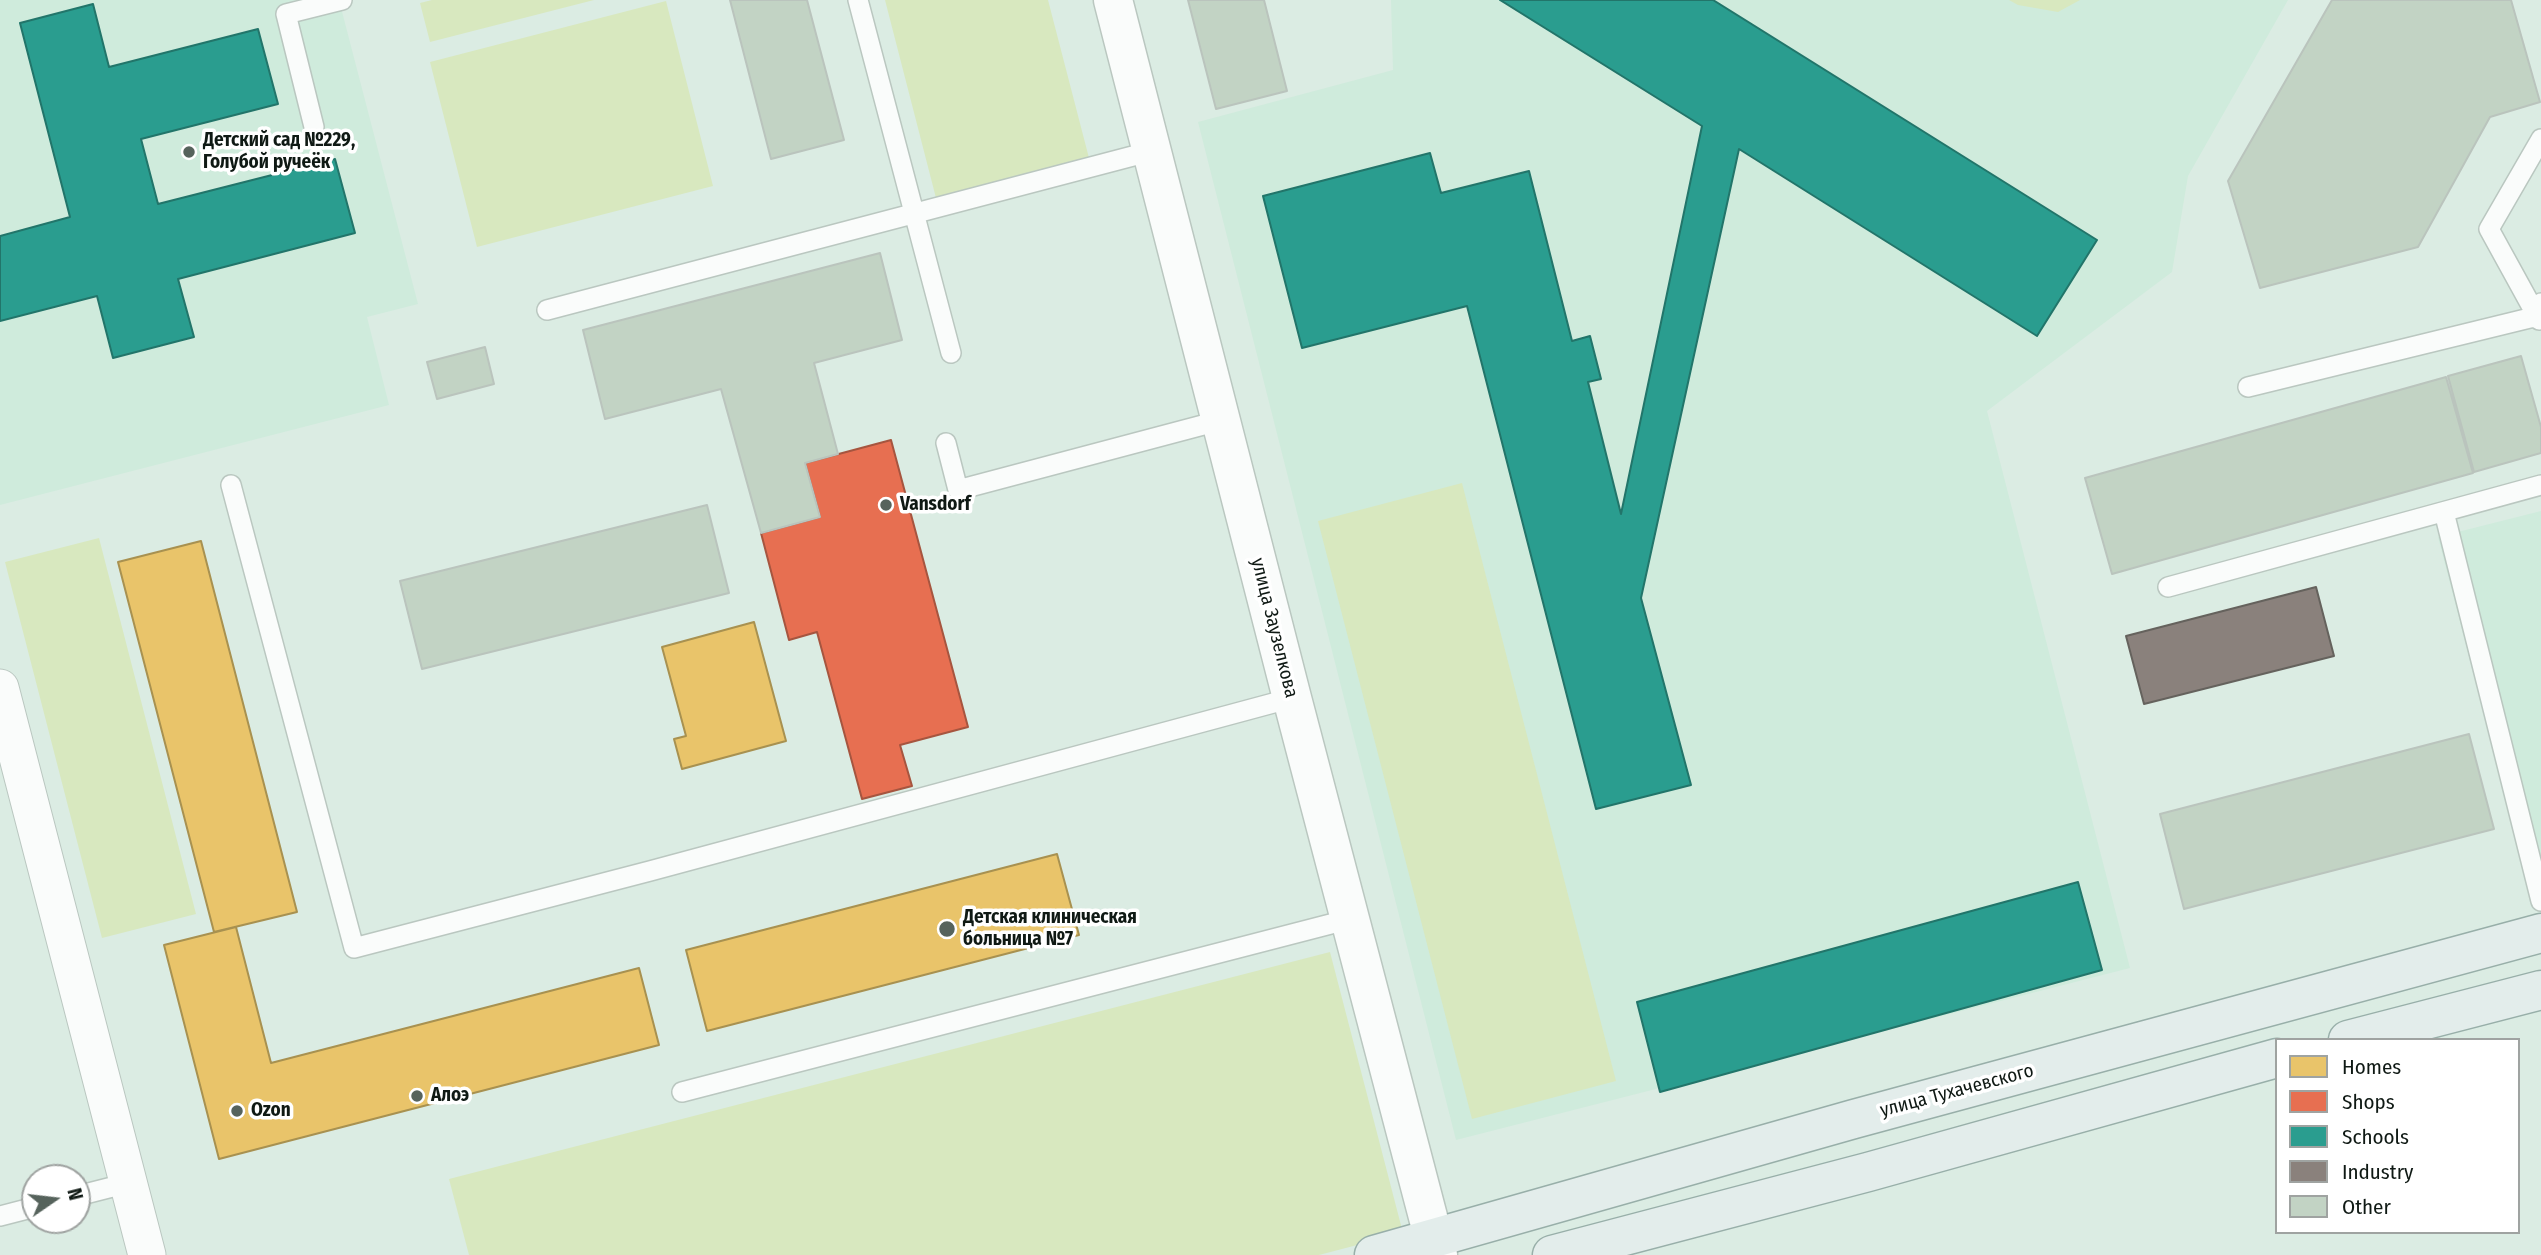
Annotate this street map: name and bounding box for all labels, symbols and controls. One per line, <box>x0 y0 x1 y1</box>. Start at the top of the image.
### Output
place label: Детский сад №229, Голубой ручеёк <box>203 130 355 174</box>
marker: Детский сад №229, Голубой ручеёк <box>181 144 197 160</box>
place label: Vansdorf <box>900 494 971 516</box>
marker: Vansdorf <box>878 497 894 513</box>
street label: улица Заузелкова <box>1246 556 1302 700</box>
place label: Детская клиническая больница №7 <box>963 907 1137 951</box>
marker: Детская клиническая больница №7 <box>937 919 957 939</box>
legend <box>2275 1038 2520 1234</box>
text: Homes <box>2342 1054 2401 1080</box>
street label: улица Тухачевского <box>1878 1060 2036 1122</box>
place label: Алоэ <box>431 1085 469 1107</box>
marker: Алоэ <box>409 1088 425 1104</box>
text: Shops <box>2342 1089 2395 1115</box>
place label: Ozon <box>251 1100 291 1122</box>
marker: Ozon <box>229 1103 245 1119</box>
text: Schools <box>2342 1124 2409 1150</box>
text: Industry <box>2342 1159 2413 1185</box>
north arrow <box>21 1164 91 1234</box>
text: N <box>62 1186 87 1203</box>
text: Other <box>2342 1194 2391 1220</box>

